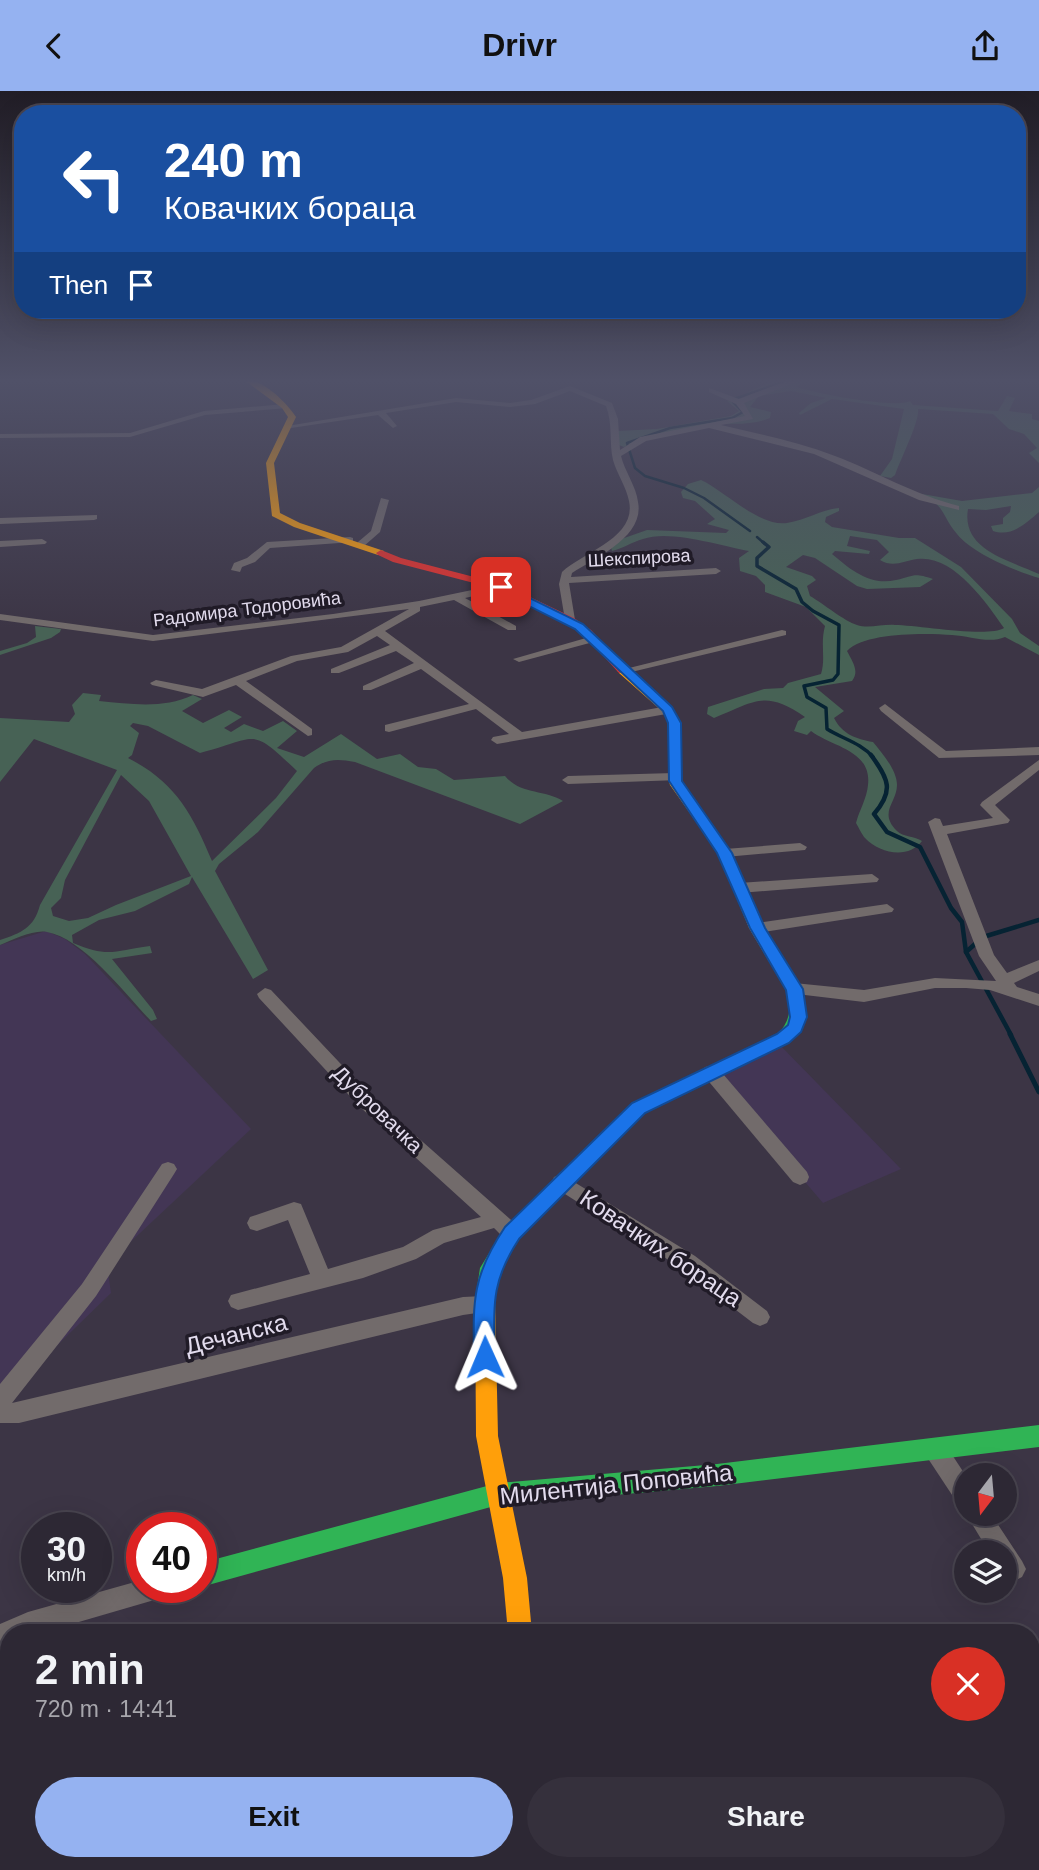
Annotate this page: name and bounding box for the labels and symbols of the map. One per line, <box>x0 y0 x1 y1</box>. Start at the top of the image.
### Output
street label: Шекспирова <box>587 545 692 571</box>
pin <box>471 557 531 617</box>
street label: Радомира Тодоровића <box>152 587 343 630</box>
street label: Дубровачка <box>329 1061 428 1158</box>
street label: Ковачких бораца <box>575 1184 747 1312</box>
street label: Дечанска <box>182 1308 290 1360</box>
position arrow <box>448 1320 522 1394</box>
street label: Милентија Поповића <box>498 1458 734 1510</box>
north arrow <box>954 1463 1017 1526</box>
speed limit sign: 40 <box>126 1512 217 1603</box>

